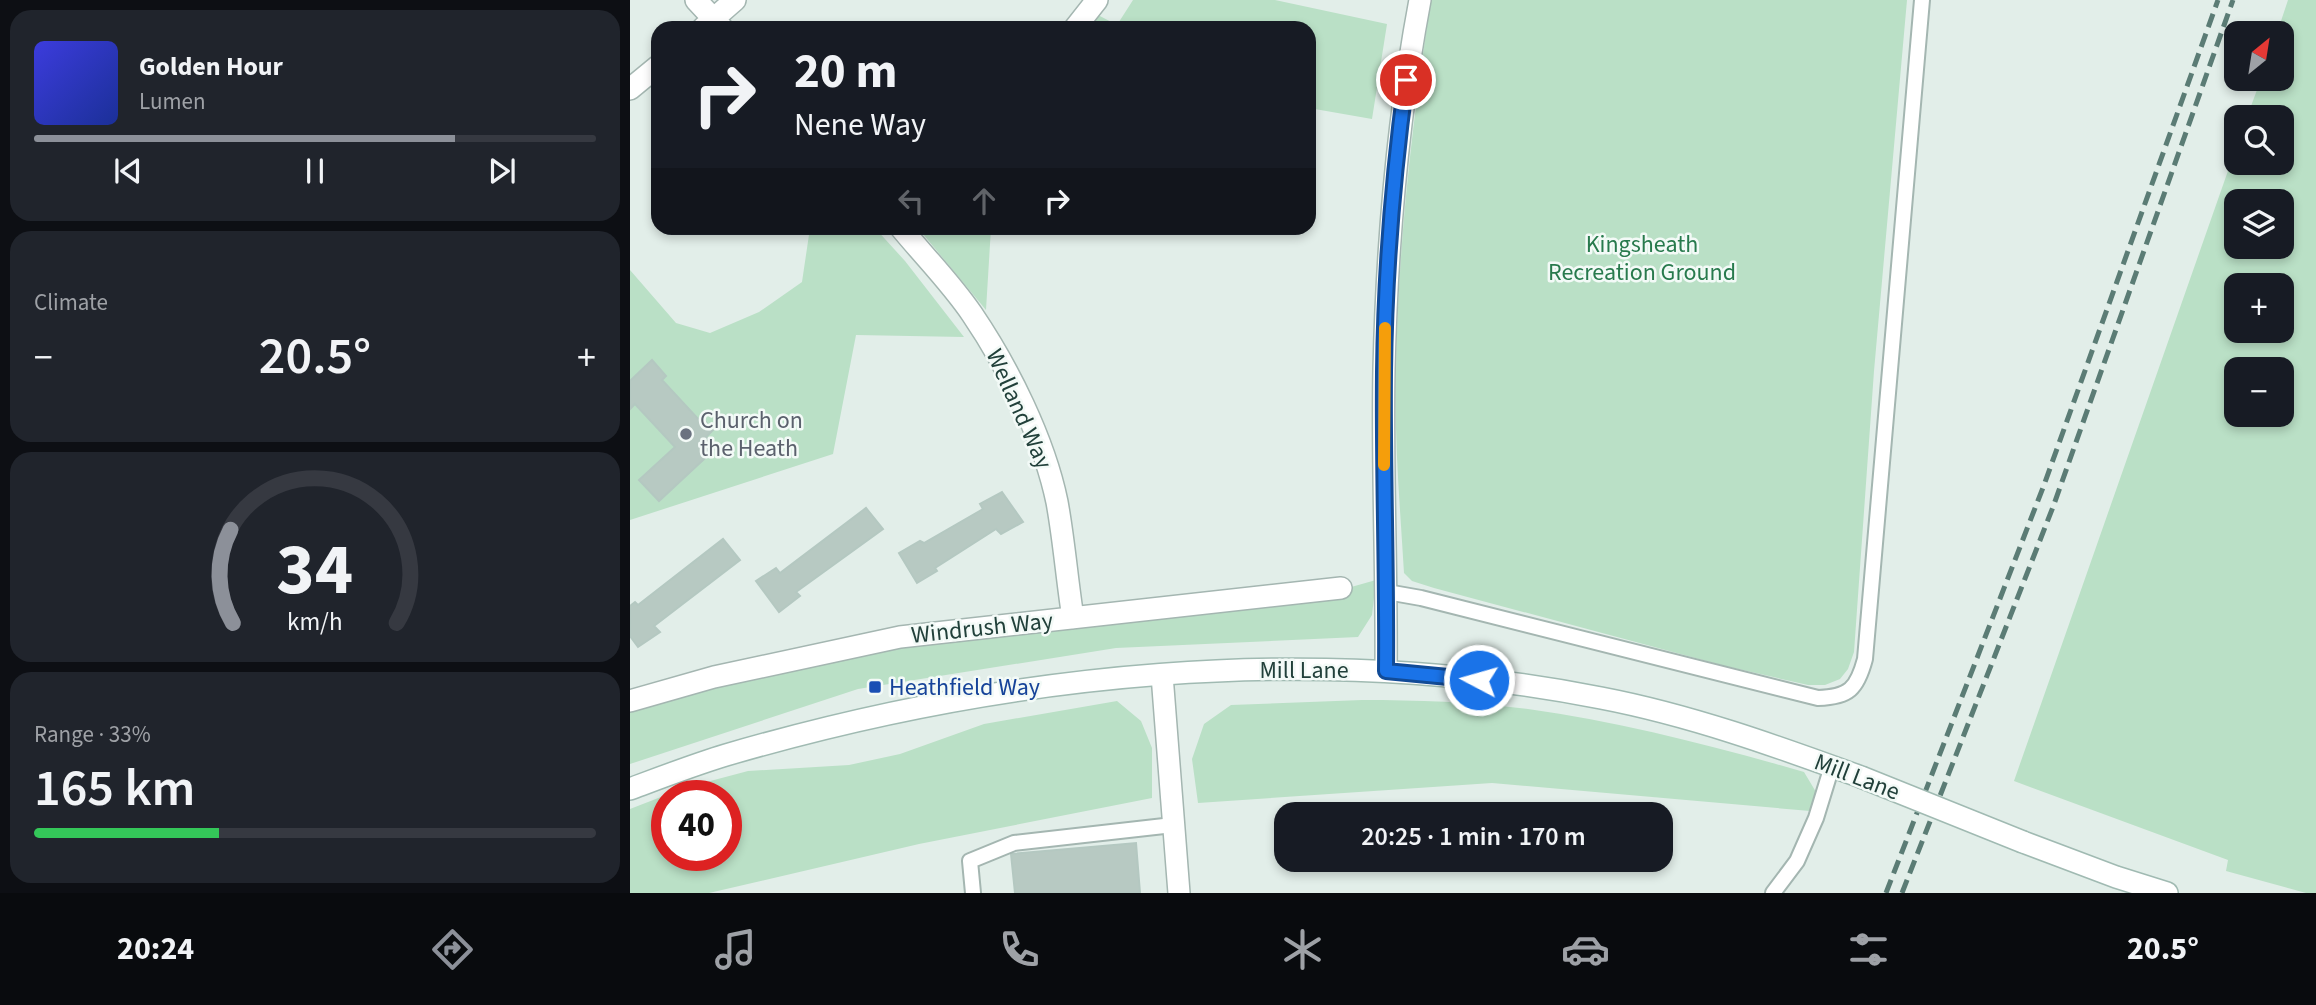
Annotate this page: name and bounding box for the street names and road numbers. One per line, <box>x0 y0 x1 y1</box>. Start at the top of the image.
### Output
street label: Welland Way <box>977 343 1061 475</box>
street label: Windrush Way <box>909 603 1055 653</box>
street label: Mill Lane <box>1259 653 1349 688</box>
street label: Mill Lane <box>1809 745 1905 809</box>

